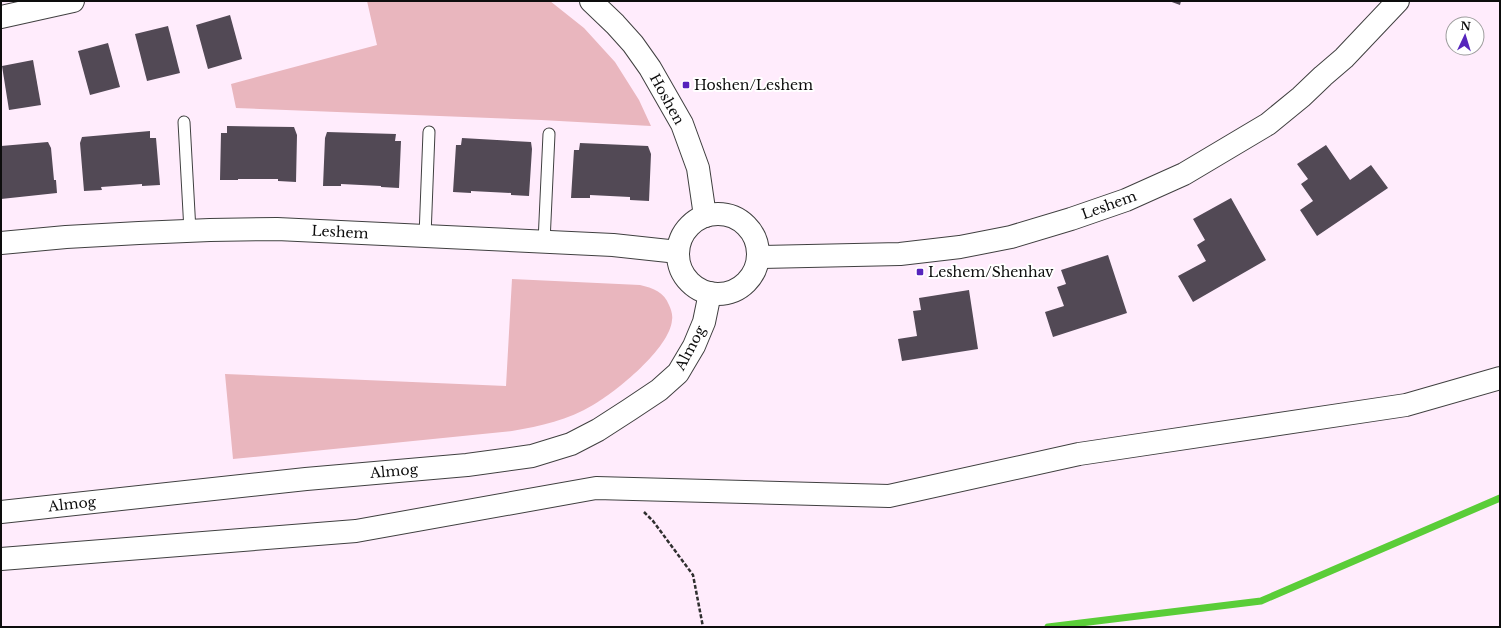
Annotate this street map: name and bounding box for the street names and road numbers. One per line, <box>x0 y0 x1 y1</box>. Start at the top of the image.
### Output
street label: Hoshen <box>646 70 688 128</box>
street label: Leshem <box>1079 187 1139 223</box>
street label: Leshem <box>311 222 369 242</box>
street label: Almog <box>670 322 709 374</box>
street label: Almog <box>368 460 419 482</box>
street label: Almog <box>46 492 97 516</box>

